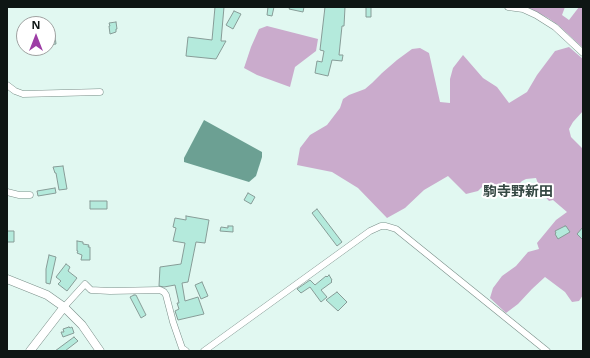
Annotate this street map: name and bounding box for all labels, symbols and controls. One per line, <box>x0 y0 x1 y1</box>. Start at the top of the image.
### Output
north arrow <box>16 16 56 56</box>
text: N <box>32 17 40 32</box>
district label: 駒寺野新田 <box>483 184 553 200</box>

